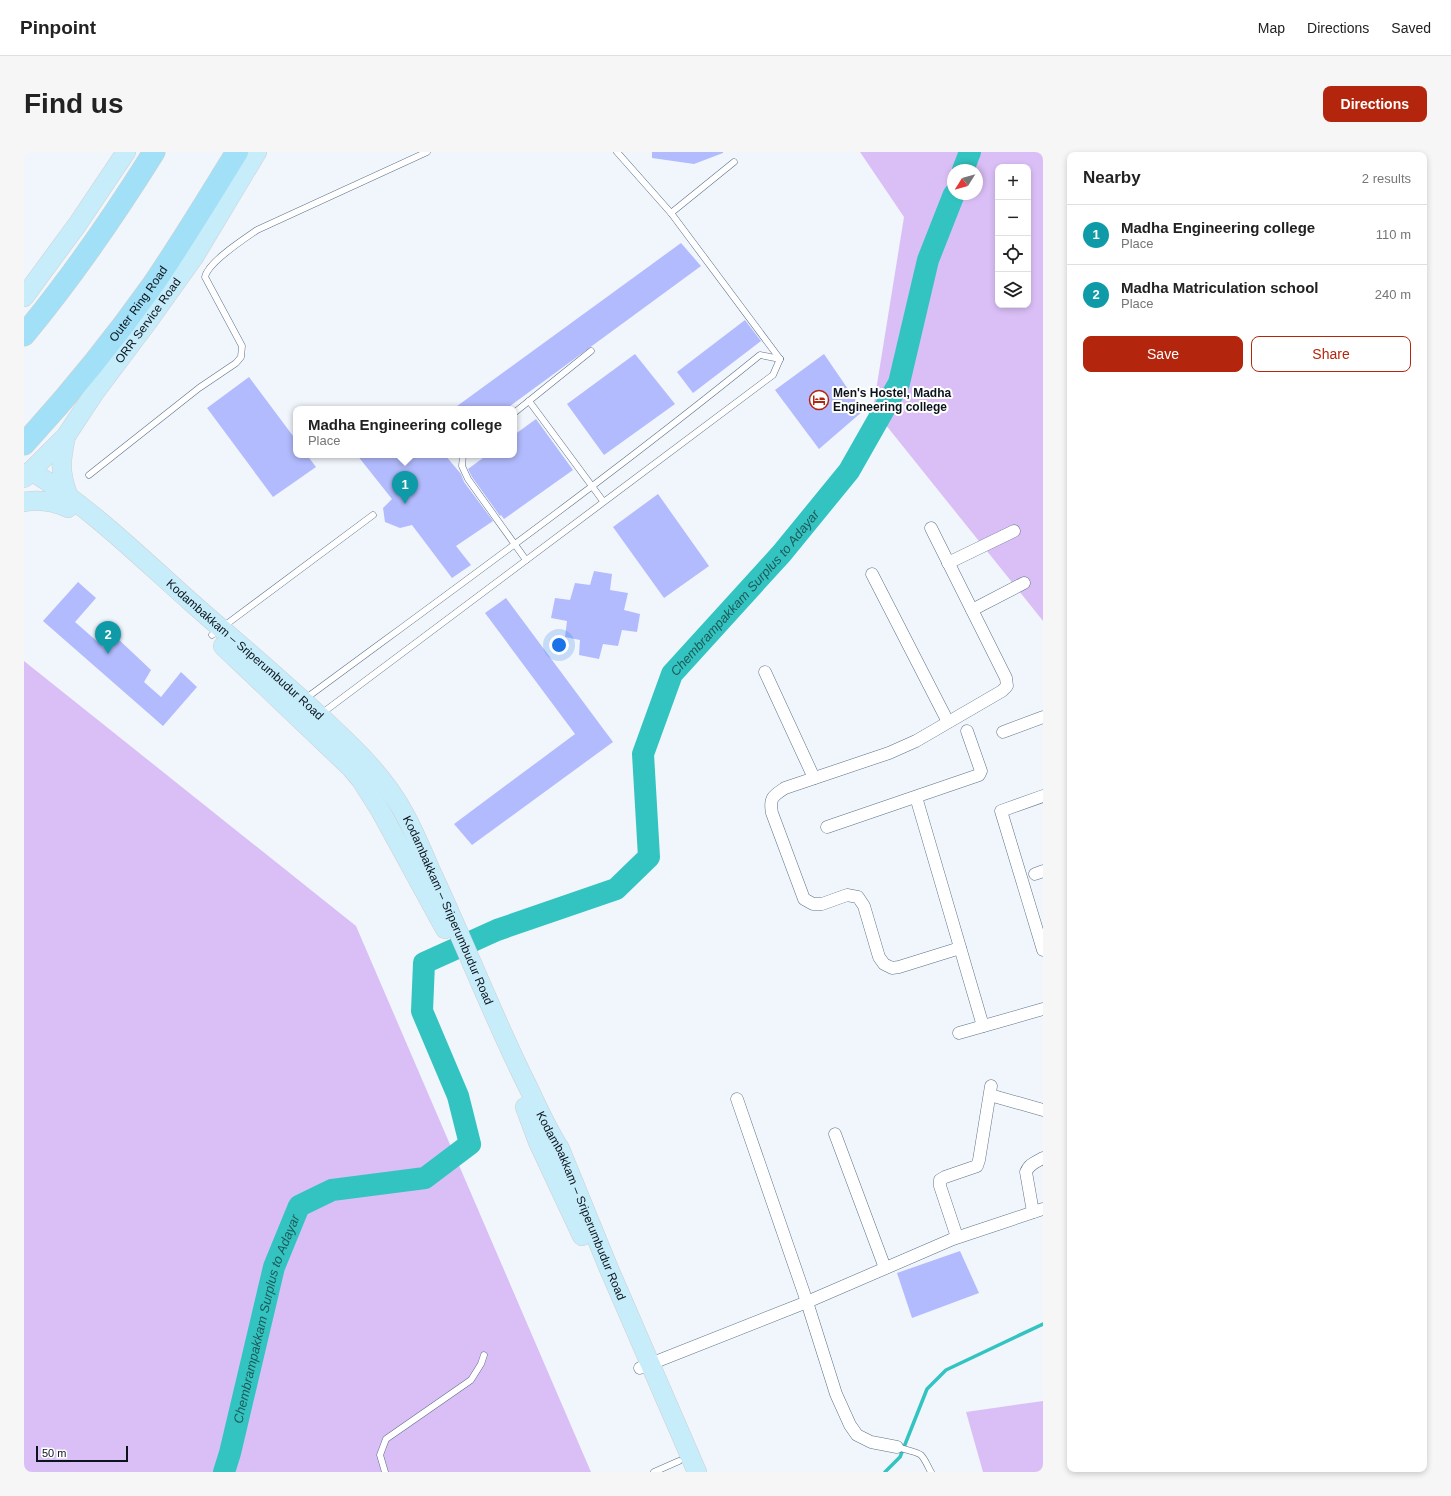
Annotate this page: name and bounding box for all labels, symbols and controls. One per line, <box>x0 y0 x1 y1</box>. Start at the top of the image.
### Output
text: Pinpoint <box>20 17 96 38</box>
text: Map <box>1258 20 1285 36</box>
text: Directions <box>1307 20 1369 36</box>
text: Saved <box>1391 20 1431 36</box>
button: Directions <box>1323 86 1427 122</box>
text: Find us <box>24 88 124 119</box>
north arrow <box>947 164 983 200</box>
map controls <box>995 164 1031 308</box>
button: + <box>995 164 1031 200</box>
text: Nearby <box>1083 168 1141 187</box>
text: 2 results <box>1362 171 1411 186</box>
button: − <box>995 200 1031 236</box>
text: Madha Engineering college <box>1121 219 1315 236</box>
text: 1 <box>1092 227 1100 242</box>
text: 110 m <box>1376 227 1411 242</box>
button: locate <box>995 236 1031 272</box>
text: Place <box>1121 236 1154 251</box>
street label: Outer Ring Road <box>106 263 170 345</box>
button: layers <box>995 272 1031 308</box>
street label: ORR Service Road <box>112 275 184 366</box>
text: Madha Matriculation school <box>1121 279 1319 296</box>
text: 2 <box>1092 287 1100 302</box>
text: 240 m <box>1375 287 1411 302</box>
text: Place <box>1121 296 1154 311</box>
button: Save <box>1083 336 1243 372</box>
button: Share <box>1251 336 1411 372</box>
place label: Men's Hostel, Madha Engineering college <box>833 386 952 414</box>
hotel icon: Men's Hostel, Madha Engineering college <box>808 389 830 411</box>
popup <box>293 406 517 458</box>
text: Madha Engineering college <box>308 416 502 433</box>
text: Place <box>308 433 340 448</box>
pin: 1 <box>392 471 418 504</box>
water label: Chembrampakkam Surplus to Adayar <box>667 506 823 679</box>
street label: Kodambakkam – Sriperumbudur Road <box>163 576 326 723</box>
pin: 2 <box>95 621 121 654</box>
your location <box>549 635 569 655</box>
street label: Kodambakkam – Sriperumbudur Road <box>400 814 496 1007</box>
street label: Kodambakkam – Sriperumbudur Road <box>533 1109 629 1302</box>
water label: Chembrampakkam Surplus to Adayar <box>230 1212 303 1425</box>
scale bar <box>36 1444 128 1463</box>
text: 50 m <box>42 1447 66 1459</box>

